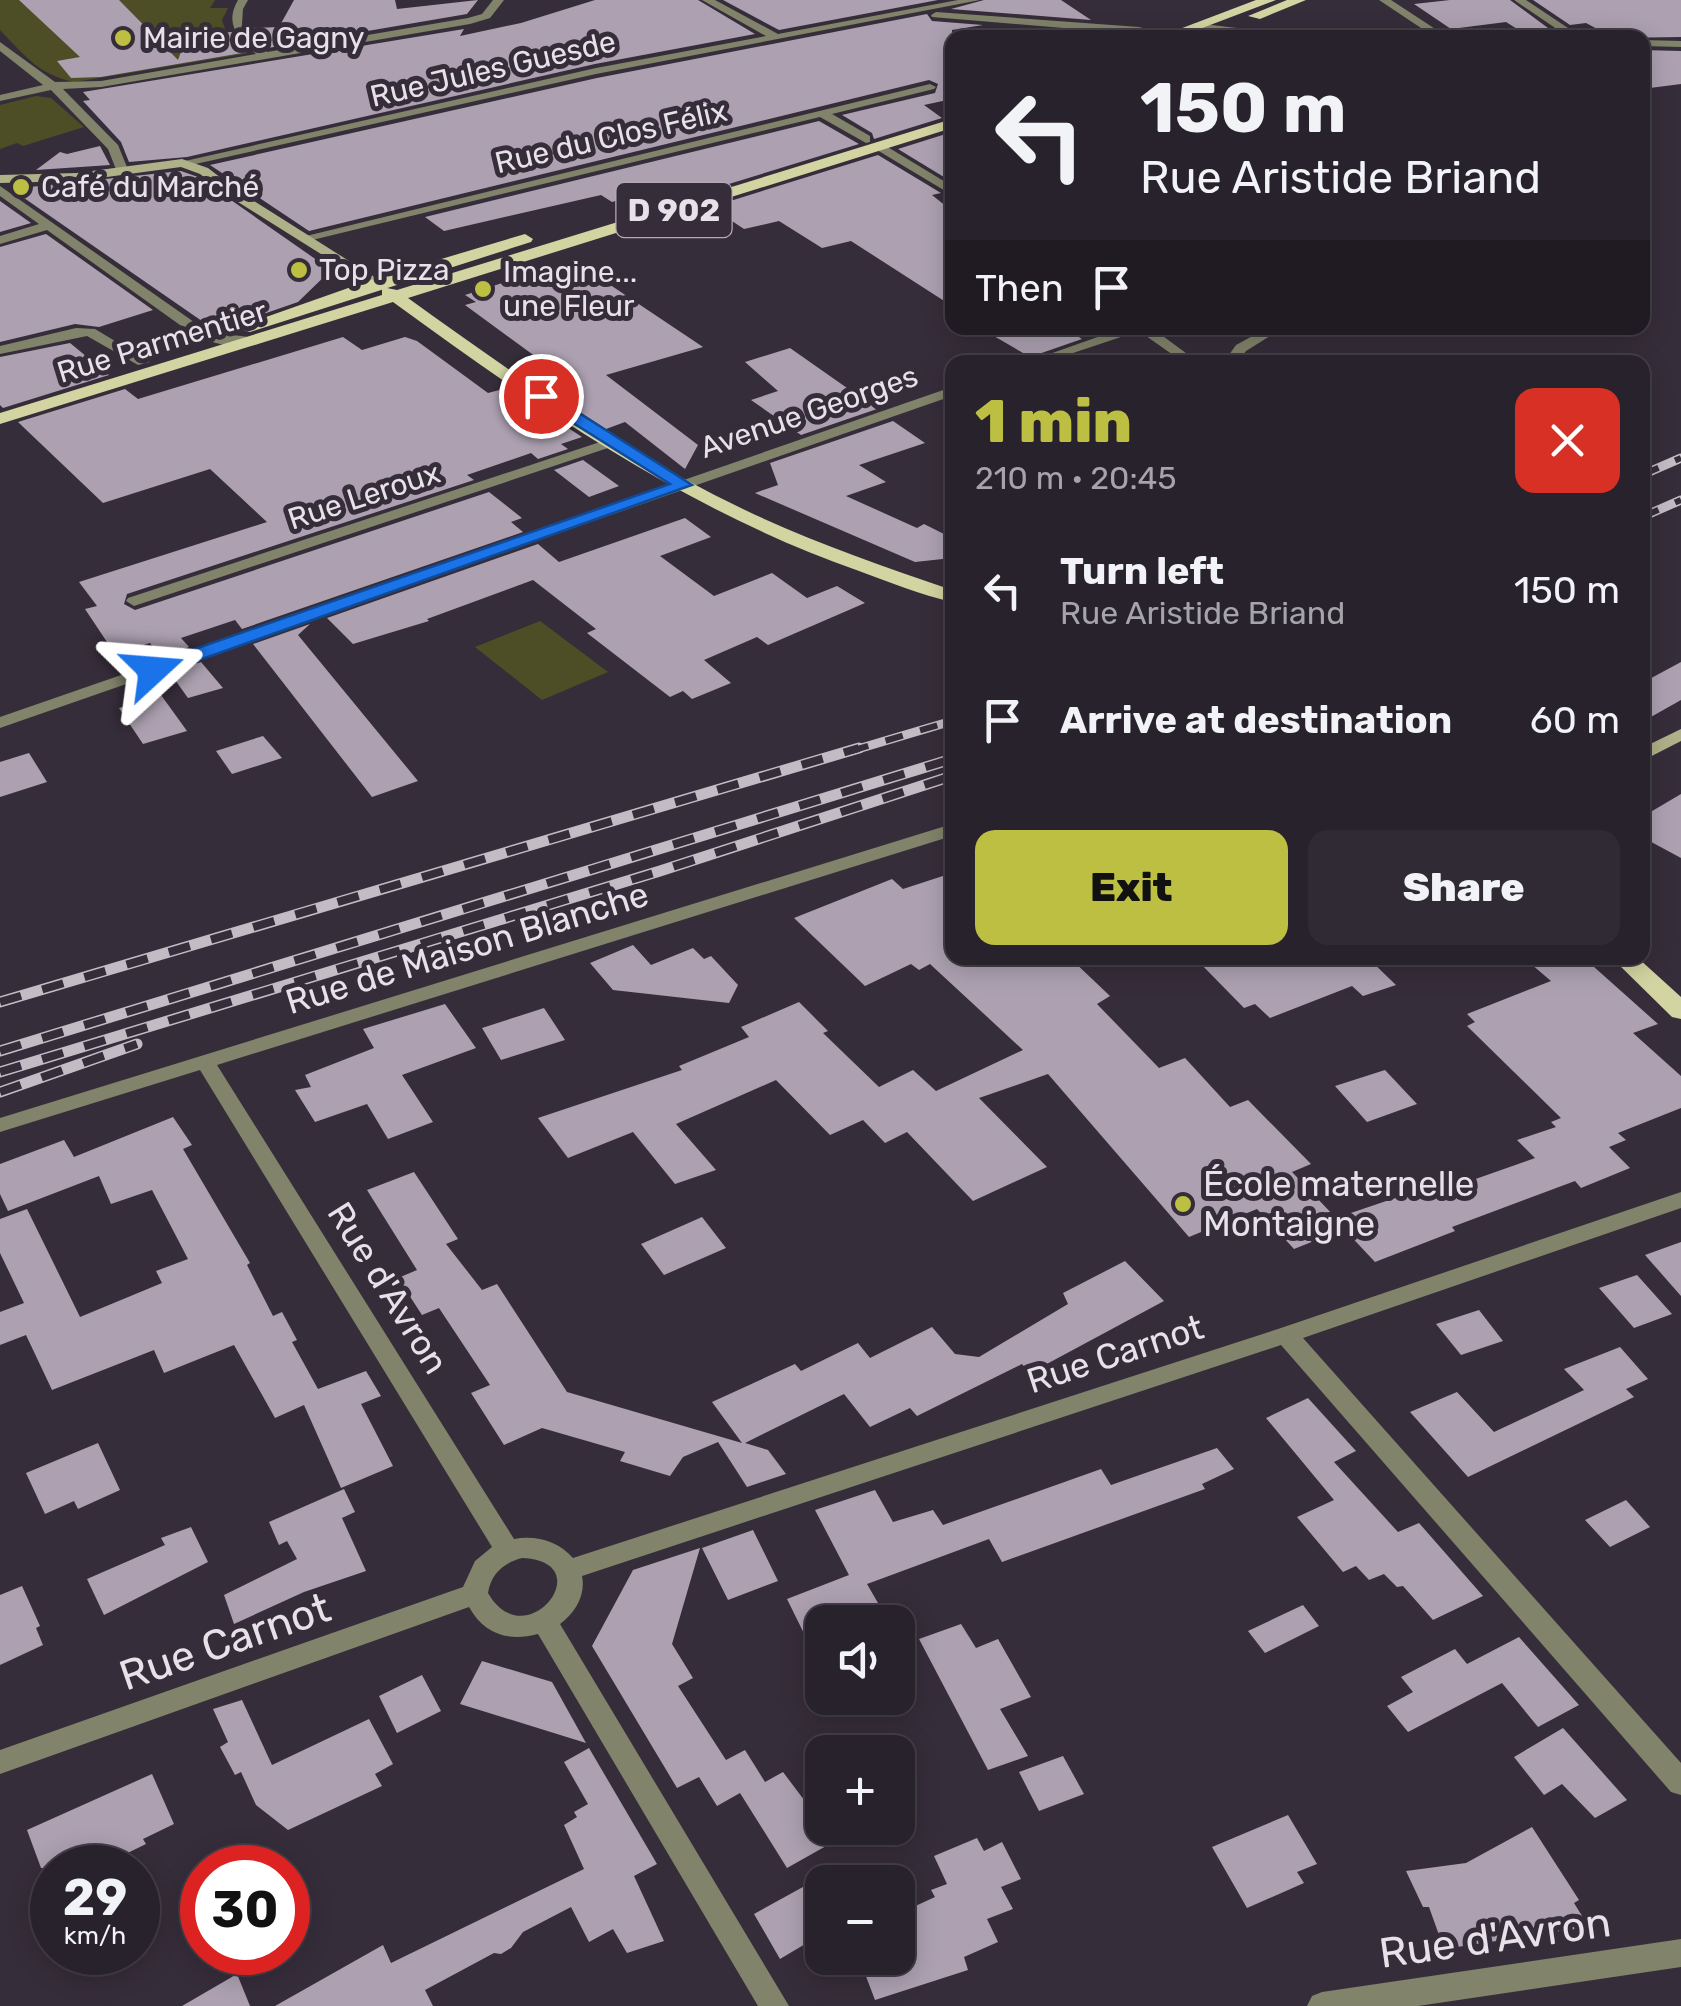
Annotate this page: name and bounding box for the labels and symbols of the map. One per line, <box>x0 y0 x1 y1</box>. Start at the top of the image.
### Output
place label: Mairie de Gagny <box>143 20 365 56</box>
street label: Rue Jules Guesde <box>367 23 619 115</box>
marker: Mairie de Gagny <box>112 27 134 49</box>
street label: Rue du Clos Félix <box>492 93 730 181</box>
place label: Café du Marché <box>41 169 259 205</box>
marker: Café du Marché <box>10 176 32 198</box>
road number: D 902 <box>616 183 732 237</box>
place label: Top Pizza <box>319 252 450 288</box>
place label: Imagine... une Fleur <box>503 254 637 324</box>
marker: Top Pizza <box>288 259 310 281</box>
marker: Imagine... une Fleur <box>472 278 494 300</box>
street label: Rue Parmentier <box>53 293 272 391</box>
pin <box>499 354 584 439</box>
street label: Avenue Georges <box>695 358 923 466</box>
street label: Rue Leroux <box>283 455 445 537</box>
position arrow <box>101 618 205 722</box>
street label: Rue de Maison Blanche <box>281 873 653 1023</box>
place label: École maternelle Montaigne <box>1203 1163 1474 1245</box>
marker: École maternelle Montaigne <box>1172 1193 1194 1215</box>
street label: Rue d'Avron <box>319 1194 457 1382</box>
street label: Rue Carnot <box>1022 1306 1208 1402</box>
street label: Rue Carnot <box>113 1583 337 1701</box>
speed limit sign: 30 <box>180 1845 310 1975</box>
street label: Rue d'Avron <box>1376 1897 1614 1979</box>

